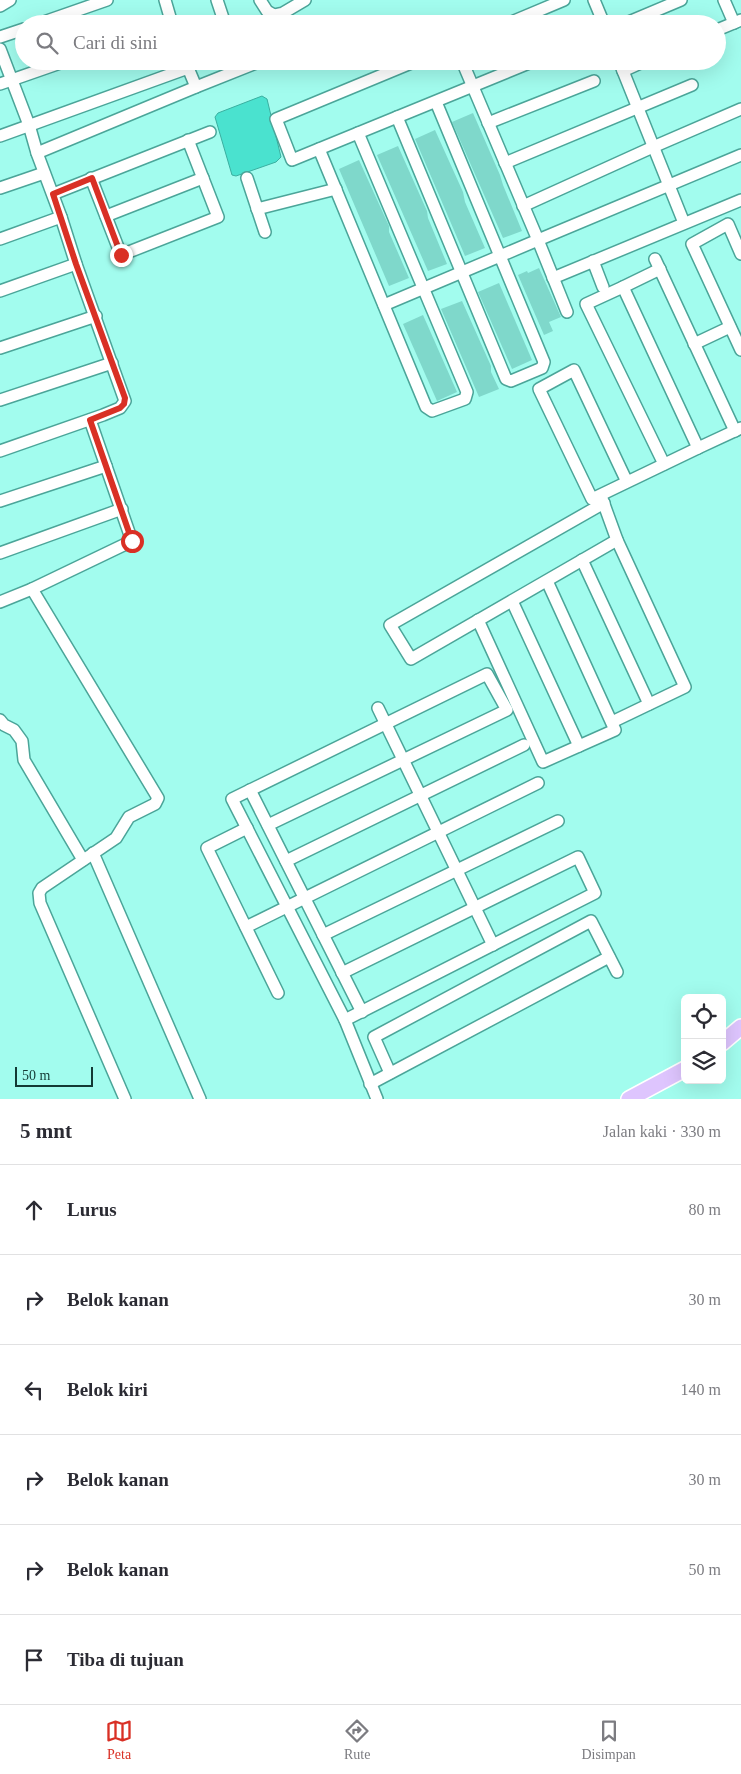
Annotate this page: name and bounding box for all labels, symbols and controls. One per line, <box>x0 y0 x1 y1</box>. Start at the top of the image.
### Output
search box <box>15 15 726 70</box>
icon: search <box>33 29 61 57</box>
text: Cari di sini <box>73 32 157 53</box>
route end <box>110 244 133 267</box>
route start <box>121 530 144 553</box>
map controls <box>681 994 726 1084</box>
button: locate <box>681 994 726 1039</box>
button: layers <box>681 1039 726 1084</box>
scale bar <box>15 1064 92 1087</box>
text: 50 m <box>22 1068 50 1083</box>
text: 5 mnt <box>20 1119 72 1143</box>
text: Jalan kaki · 330 m <box>603 1123 721 1140</box>
icon: ahead <box>20 1196 48 1224</box>
text: Lurus <box>67 1199 117 1220</box>
text: 80 m <box>689 1201 721 1218</box>
icon: right <box>20 1286 48 1314</box>
text: Belok kanan <box>67 1289 169 1310</box>
text: 30 m <box>689 1291 721 1308</box>
icon: left <box>20 1376 48 1404</box>
text: Belok kiri <box>67 1379 148 1400</box>
text: 140 m <box>681 1381 721 1398</box>
icon: right <box>20 1466 48 1494</box>
text: Belok kanan <box>67 1469 169 1490</box>
text: 30 m <box>689 1471 721 1488</box>
icon: right <box>20 1556 48 1584</box>
text: Belok kanan <box>67 1559 169 1580</box>
text: 50 m <box>689 1561 721 1578</box>
icon: arrive <box>20 1646 48 1674</box>
text: Tiba di tujuan <box>67 1649 184 1670</box>
tab: Peta <box>105 1717 133 1763</box>
tab: Rute <box>343 1717 371 1763</box>
tab: Disimpan <box>581 1717 636 1763</box>

